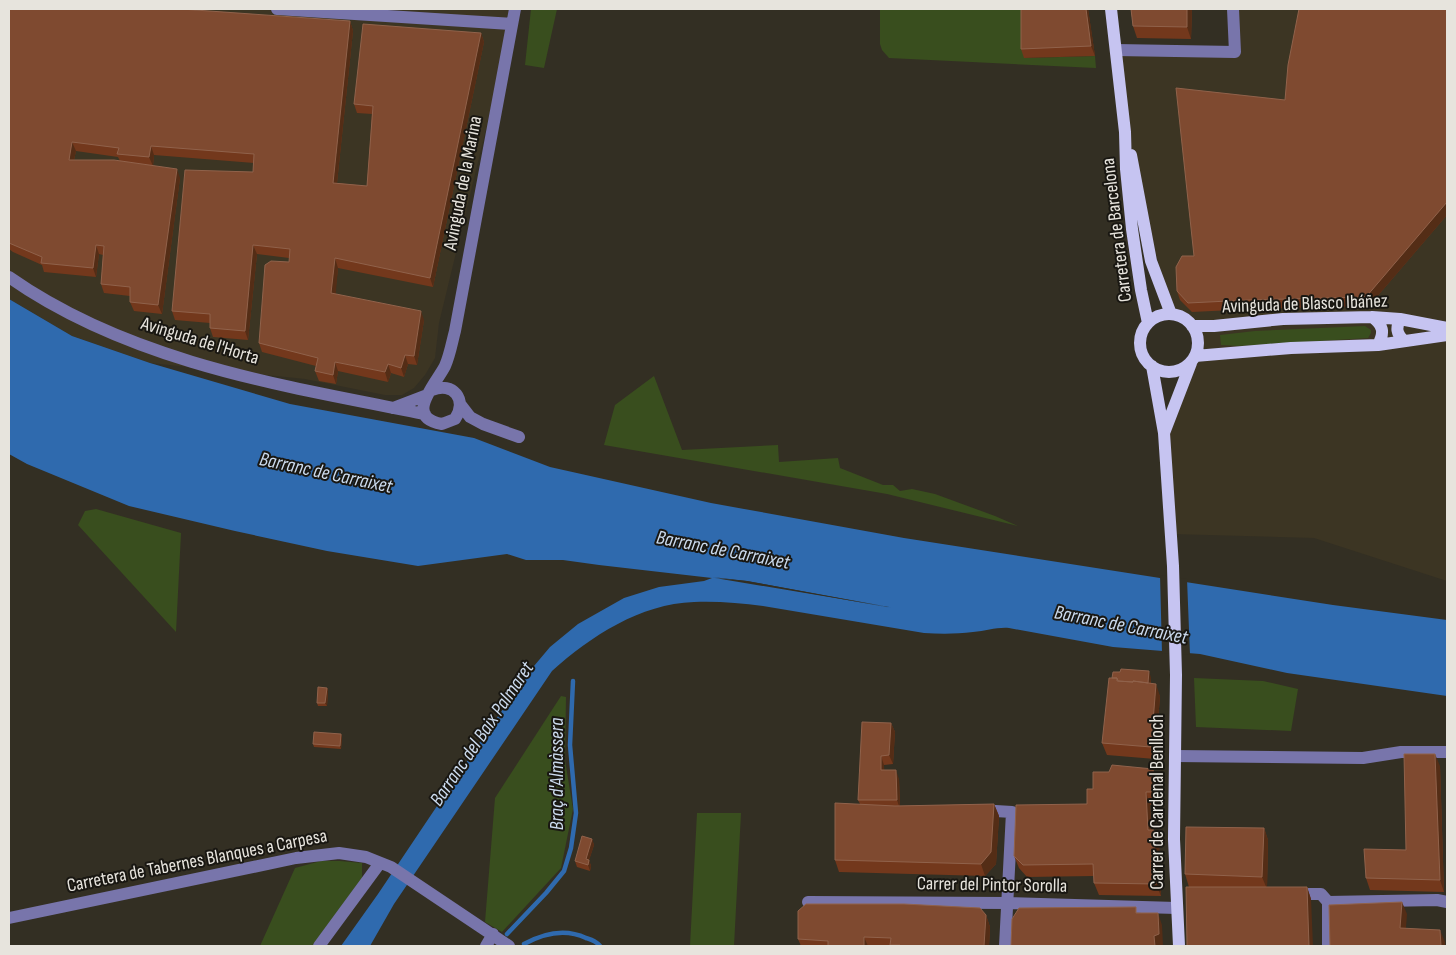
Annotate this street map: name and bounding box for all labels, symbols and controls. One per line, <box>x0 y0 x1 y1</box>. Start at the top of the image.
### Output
street label: Avinguda de la Marina <box>439 114 487 253</box>
street label: Carretera de Barcelona <box>1097 157 1137 303</box>
street label: Avinguda de Blasco Ibáñez <box>1221 290 1388 318</box>
street label: Avinguda de l'Horta <box>137 312 262 370</box>
water label: Barranc de Carraixet <box>257 447 396 499</box>
water label: Barranc de Carraixet <box>654 525 793 575</box>
water label: Barranc de Carraixet <box>1052 600 1191 650</box>
water label: Barranc del Baix Palmaret <box>425 656 540 811</box>
street label: Carrer de Cardenal Benlloch <box>1146 714 1169 890</box>
water label: Braç d'Almàssera <box>545 718 569 830</box>
street label: Carretera de Tabernes Blanques a Carpesa <box>65 824 329 898</box>
street label: Carrer del Pintor Sorolla <box>917 872 1067 898</box>

